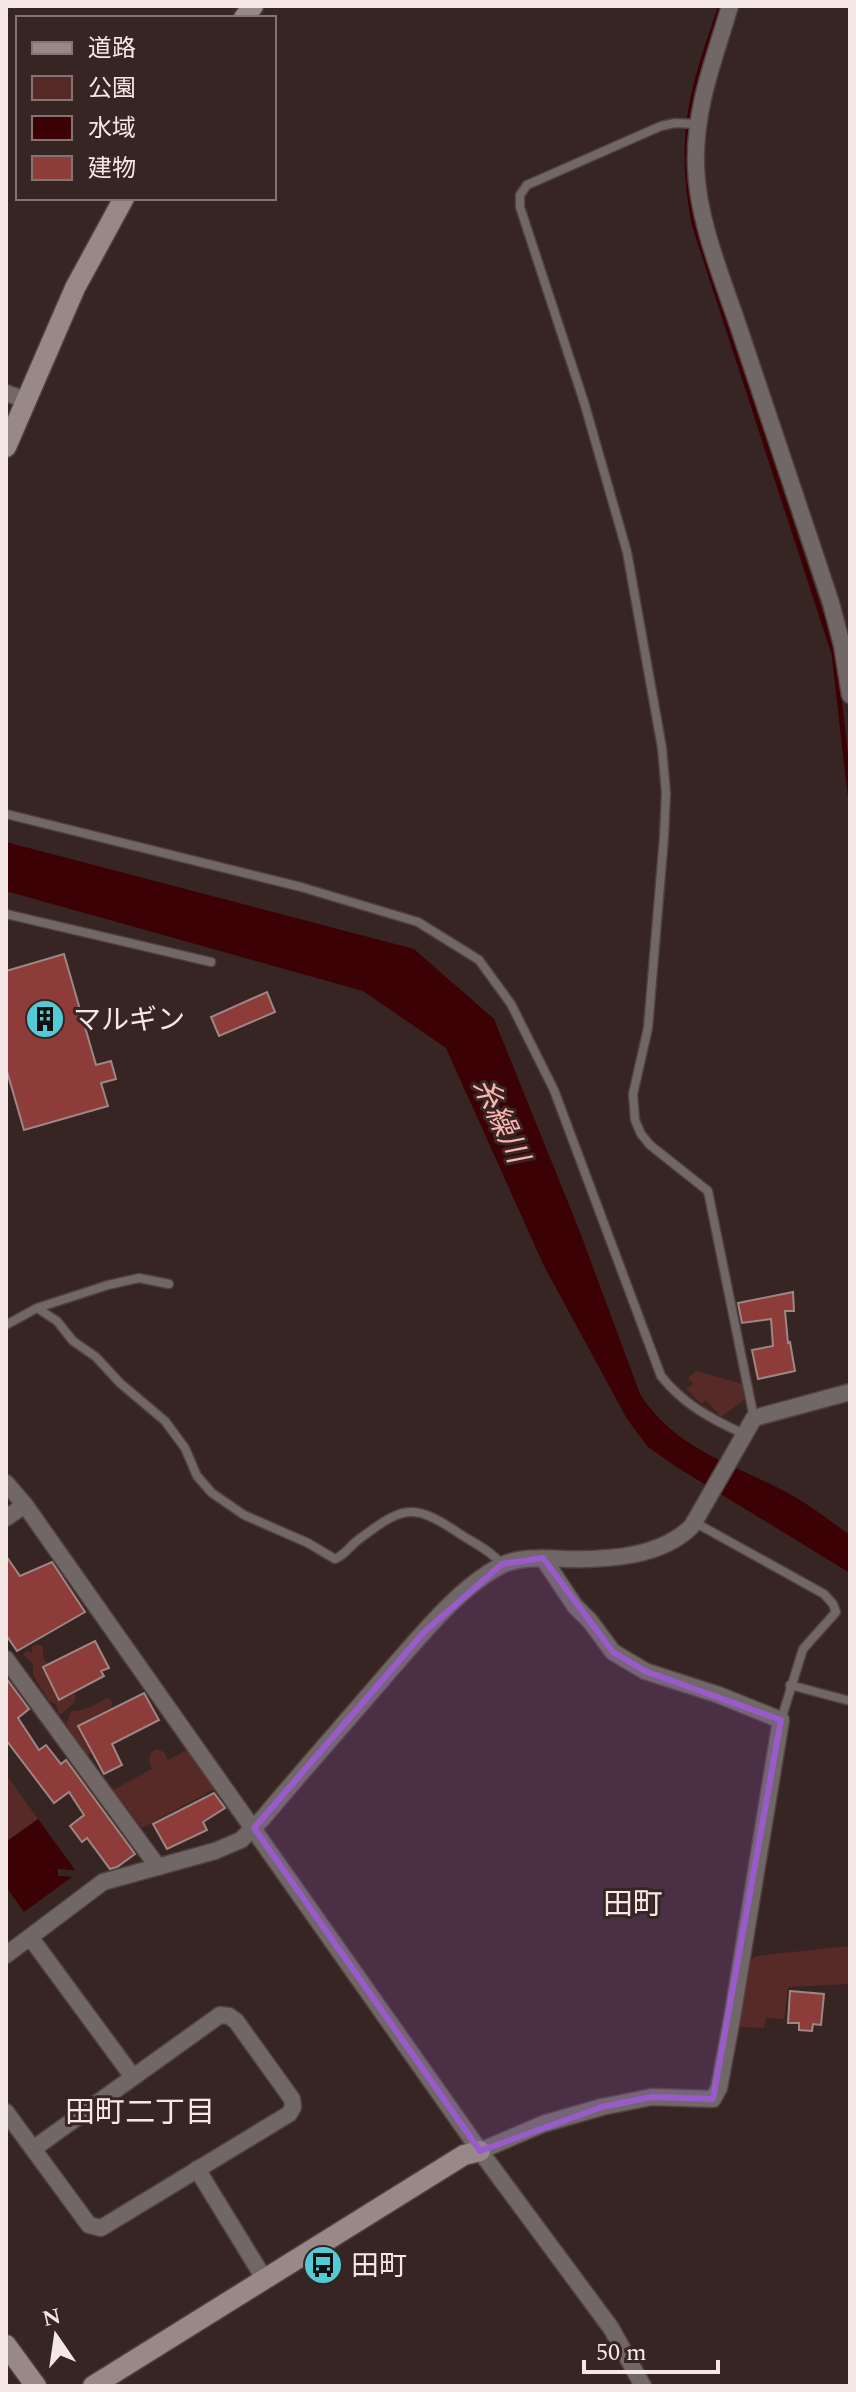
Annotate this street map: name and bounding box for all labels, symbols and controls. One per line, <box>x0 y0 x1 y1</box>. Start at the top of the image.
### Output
legend <box>16 16 276 200</box>
text: 道路 <box>88 31 136 67</box>
text: 公園 <box>88 71 136 107</box>
text: 水域 <box>88 111 136 147</box>
text: 建物 <box>88 151 136 187</box>
building icon: マルギン <box>24 998 66 1040</box>
place label: マルギン <box>73 999 185 1042</box>
water label: 糸繰川 <box>460 1070 541 1174</box>
district label: 田町 <box>603 1882 663 1928</box>
district label: 田町二丁目 <box>65 2090 215 2136</box>
bus stop icon: 田町 <box>302 2244 344 2286</box>
place label: 田町 <box>351 2245 407 2288</box>
north arrow <box>16 2296 96 2376</box>
text: N <box>39 2300 64 2336</box>
scale bar <box>584 2324 718 2374</box>
text: 50 m <box>596 2335 647 2371</box>

